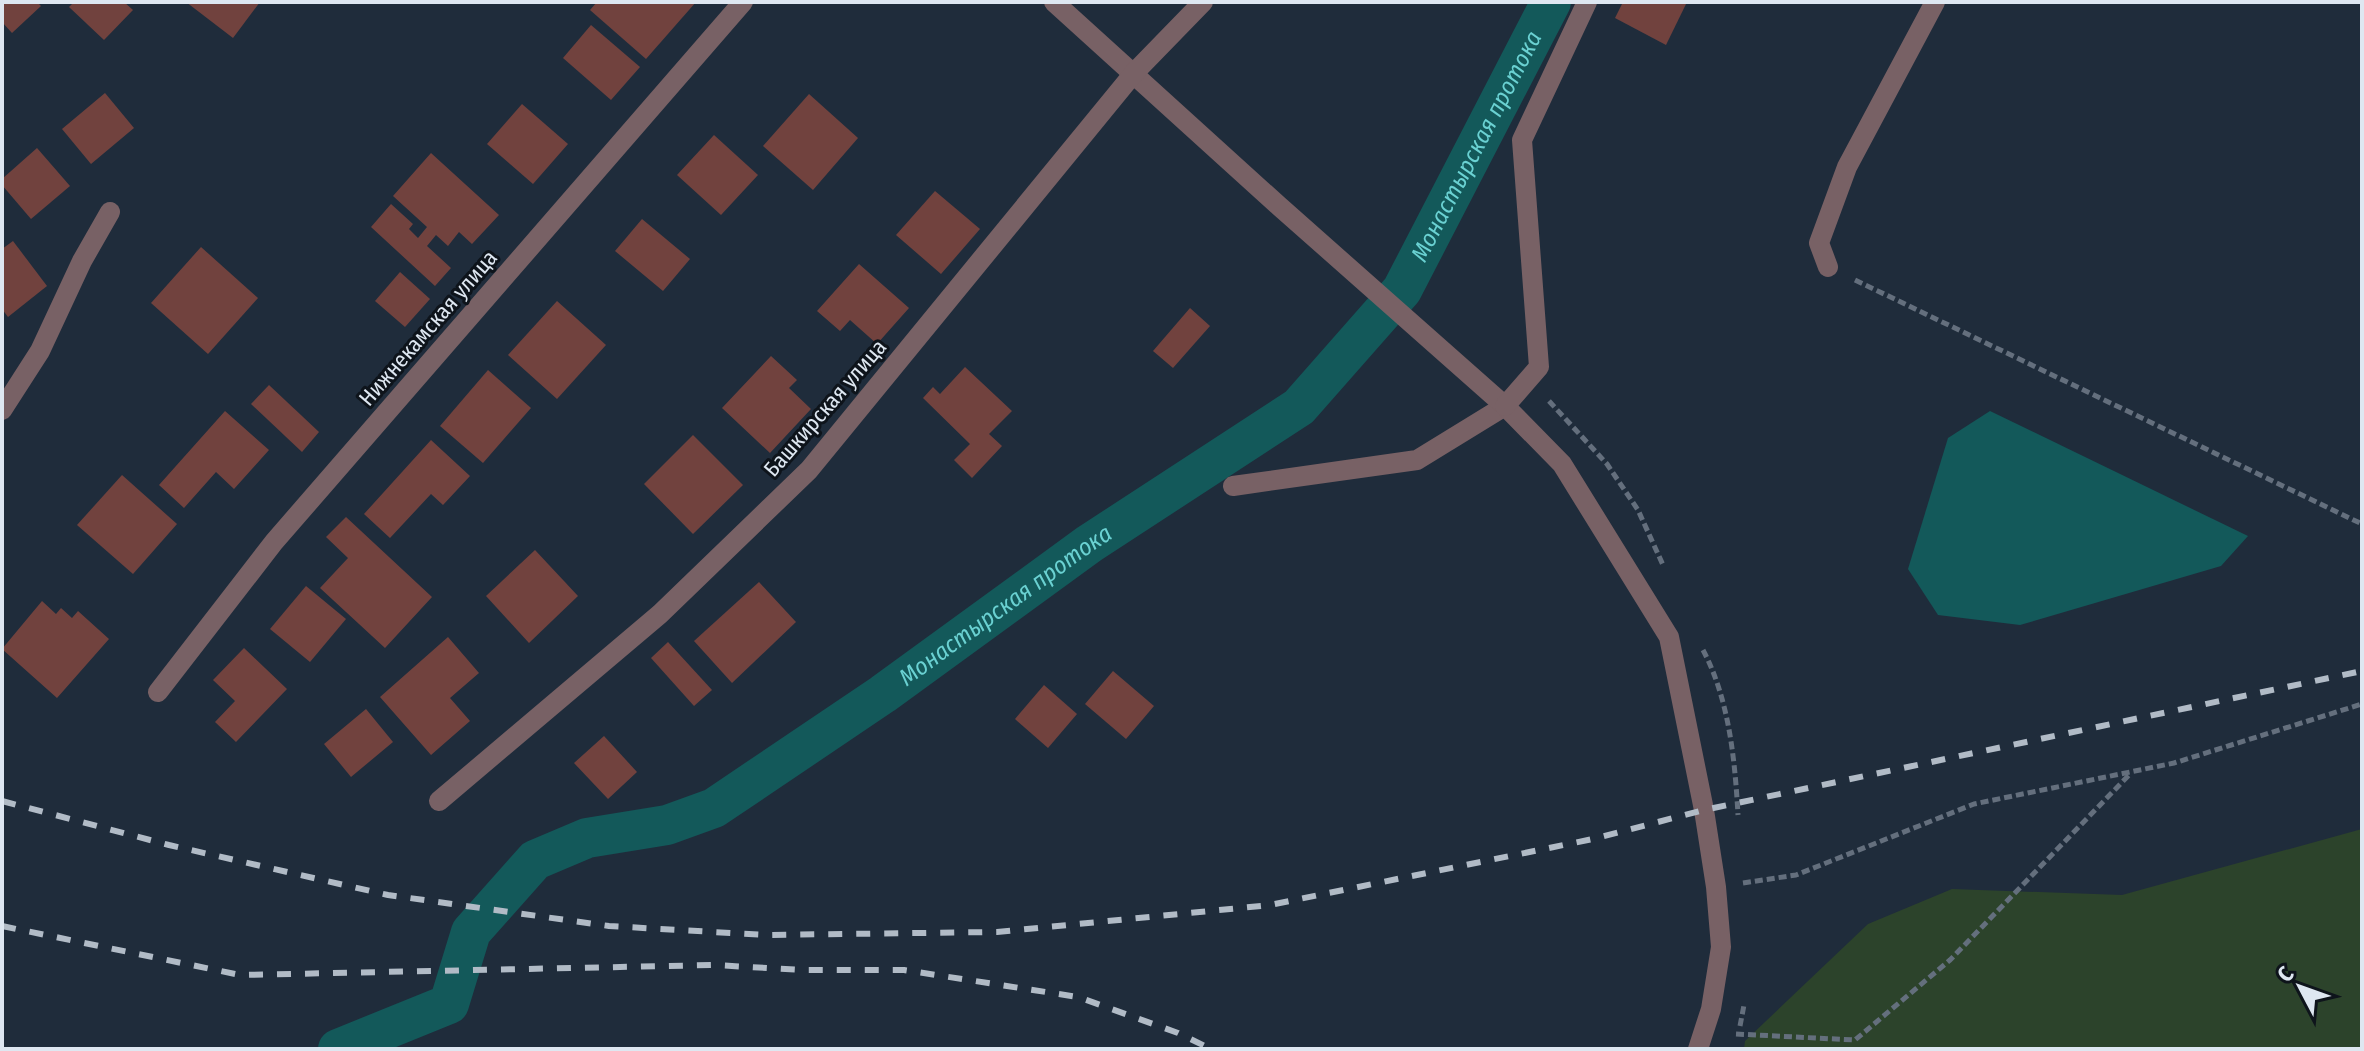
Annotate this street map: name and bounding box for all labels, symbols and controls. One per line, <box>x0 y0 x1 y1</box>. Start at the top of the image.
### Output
water label: Монастырская протока <box>1405 26 1548 266</box>
street label: Нижнекамская улица <box>353 245 503 411</box>
street label: Башкирская улица <box>758 334 892 482</box>
water label: Монастырская протока <box>894 519 1117 692</box>
north arrow <box>2260 947 2340 1027</box>
text: С <box>2271 961 2300 987</box>

